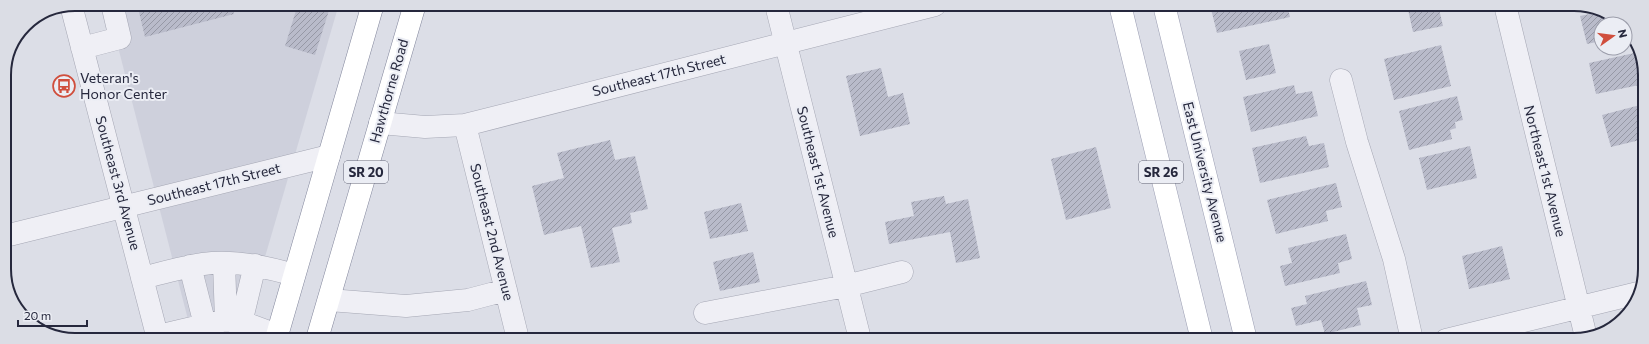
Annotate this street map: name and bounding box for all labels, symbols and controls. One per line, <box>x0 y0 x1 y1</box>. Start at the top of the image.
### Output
north arrow <box>1593 16 1633 56</box>
text: N <box>1616 28 1630 39</box>
street label: Hawthorne Road <box>366 37 411 145</box>
street label: Southeast 17th Street <box>590 50 728 99</box>
place label: Veteran's Honor Center <box>80 69 168 102</box>
bus stop icon: Veteran's Honor Center <box>51 73 77 99</box>
street label: East University Avenue <box>1180 100 1231 244</box>
street label: Northeast 1st Avenue <box>1521 103 1570 239</box>
street label: Southeast 1st Avenue <box>794 104 843 239</box>
street label: Southeast 3rd Avenue <box>92 114 145 252</box>
street label: Southeast 17th Street <box>145 159 283 208</box>
road number: SR 20 <box>344 161 388 183</box>
street label: Southeast 2nd Avenue <box>467 161 518 302</box>
road number: SR 26 <box>1139 161 1183 183</box>
scale bar <box>18 302 87 328</box>
text: 20 m <box>24 308 51 322</box>

